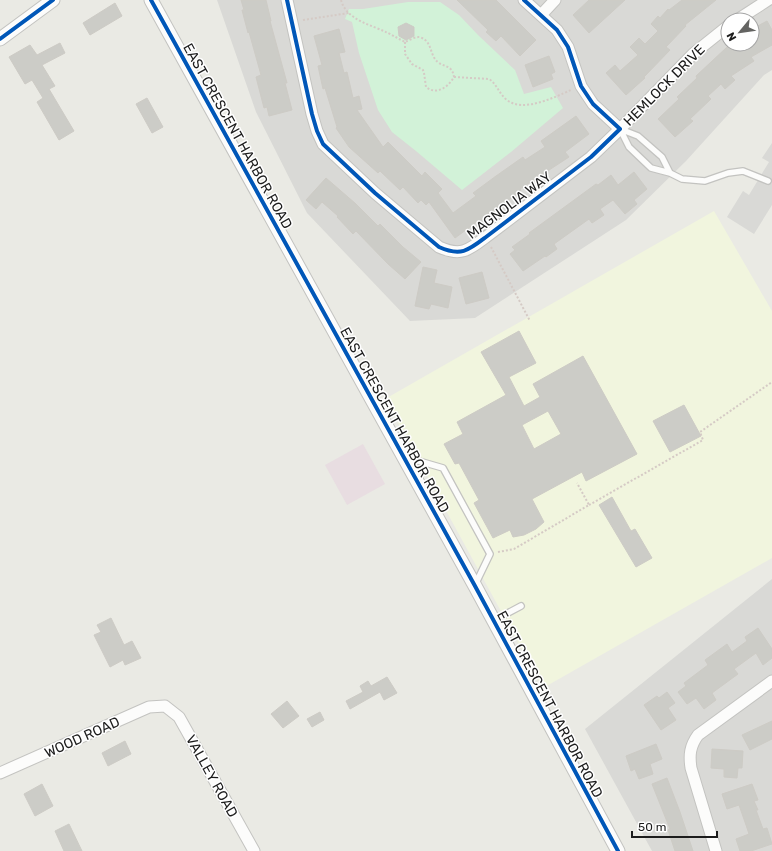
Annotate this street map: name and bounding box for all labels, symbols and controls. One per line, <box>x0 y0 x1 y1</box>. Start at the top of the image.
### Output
north arrow <box>720 12 760 52</box>
text: N <box>724 30 739 43</box>
street label: EAST CRESCENT HARBOR ROAD <box>179 41 296 232</box>
street label: HEMLOCK DRIVE <box>620 41 709 130</box>
street label: MAGNOLIA WAY <box>464 168 555 243</box>
street label: EAST CRESCENT HARBOR ROAD <box>336 325 453 516</box>
street label: EAST CRESCENT HARBOR ROAD <box>493 608 606 801</box>
street label: WOOD ROAD <box>42 713 122 762</box>
street label: VALLEY ROAD <box>182 732 241 820</box>
scale bar <box>632 813 717 839</box>
text: 50 m <box>638 820 666 834</box>

